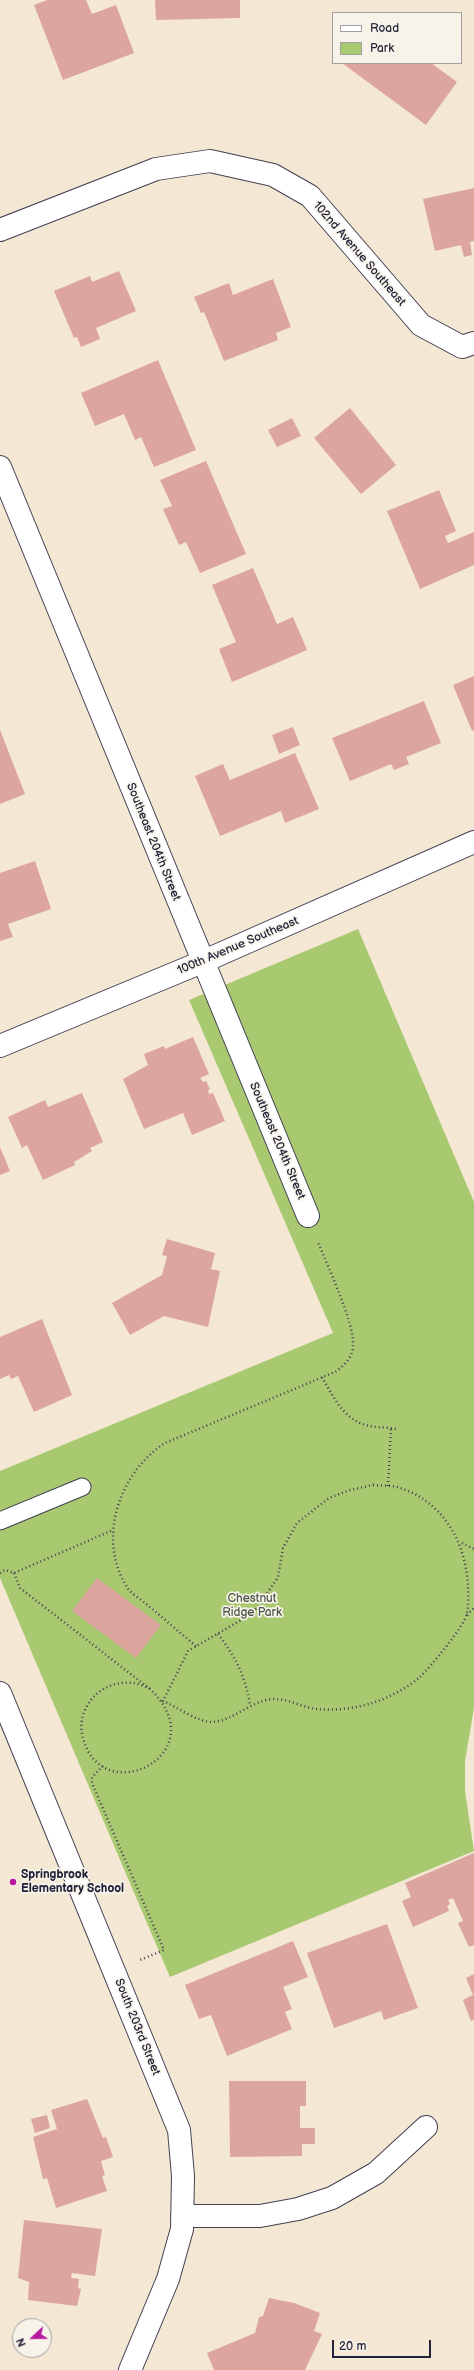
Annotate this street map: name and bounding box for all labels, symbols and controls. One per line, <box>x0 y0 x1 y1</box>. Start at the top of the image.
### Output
legend <box>332 12 462 64</box>
text: Road <box>370 21 399 36</box>
text: Park <box>370 41 394 56</box>
street label: 102nd Avenue Southeast <box>310 199 408 309</box>
street label: Southeast 204th Street <box>123 781 183 903</box>
street label: 100th Avenue Southeast <box>175 914 301 978</box>
street label: Southeast 204th Street <box>246 1080 308 1202</box>
park label: Chestnut Ridge Park <box>222 1592 282 1620</box>
place label: Springbrook Elementary School <box>21 1868 124 1896</box>
marker: Springbrook Elementary School <box>8 1877 18 1887</box>
street label: South 203rd Street <box>111 1977 163 2077</box>
north arrow <box>12 2318 52 2358</box>
scale bar <box>334 2332 433 2358</box>
text: N <box>14 2336 29 2349</box>
text: 20 m <box>339 2339 366 2354</box>

